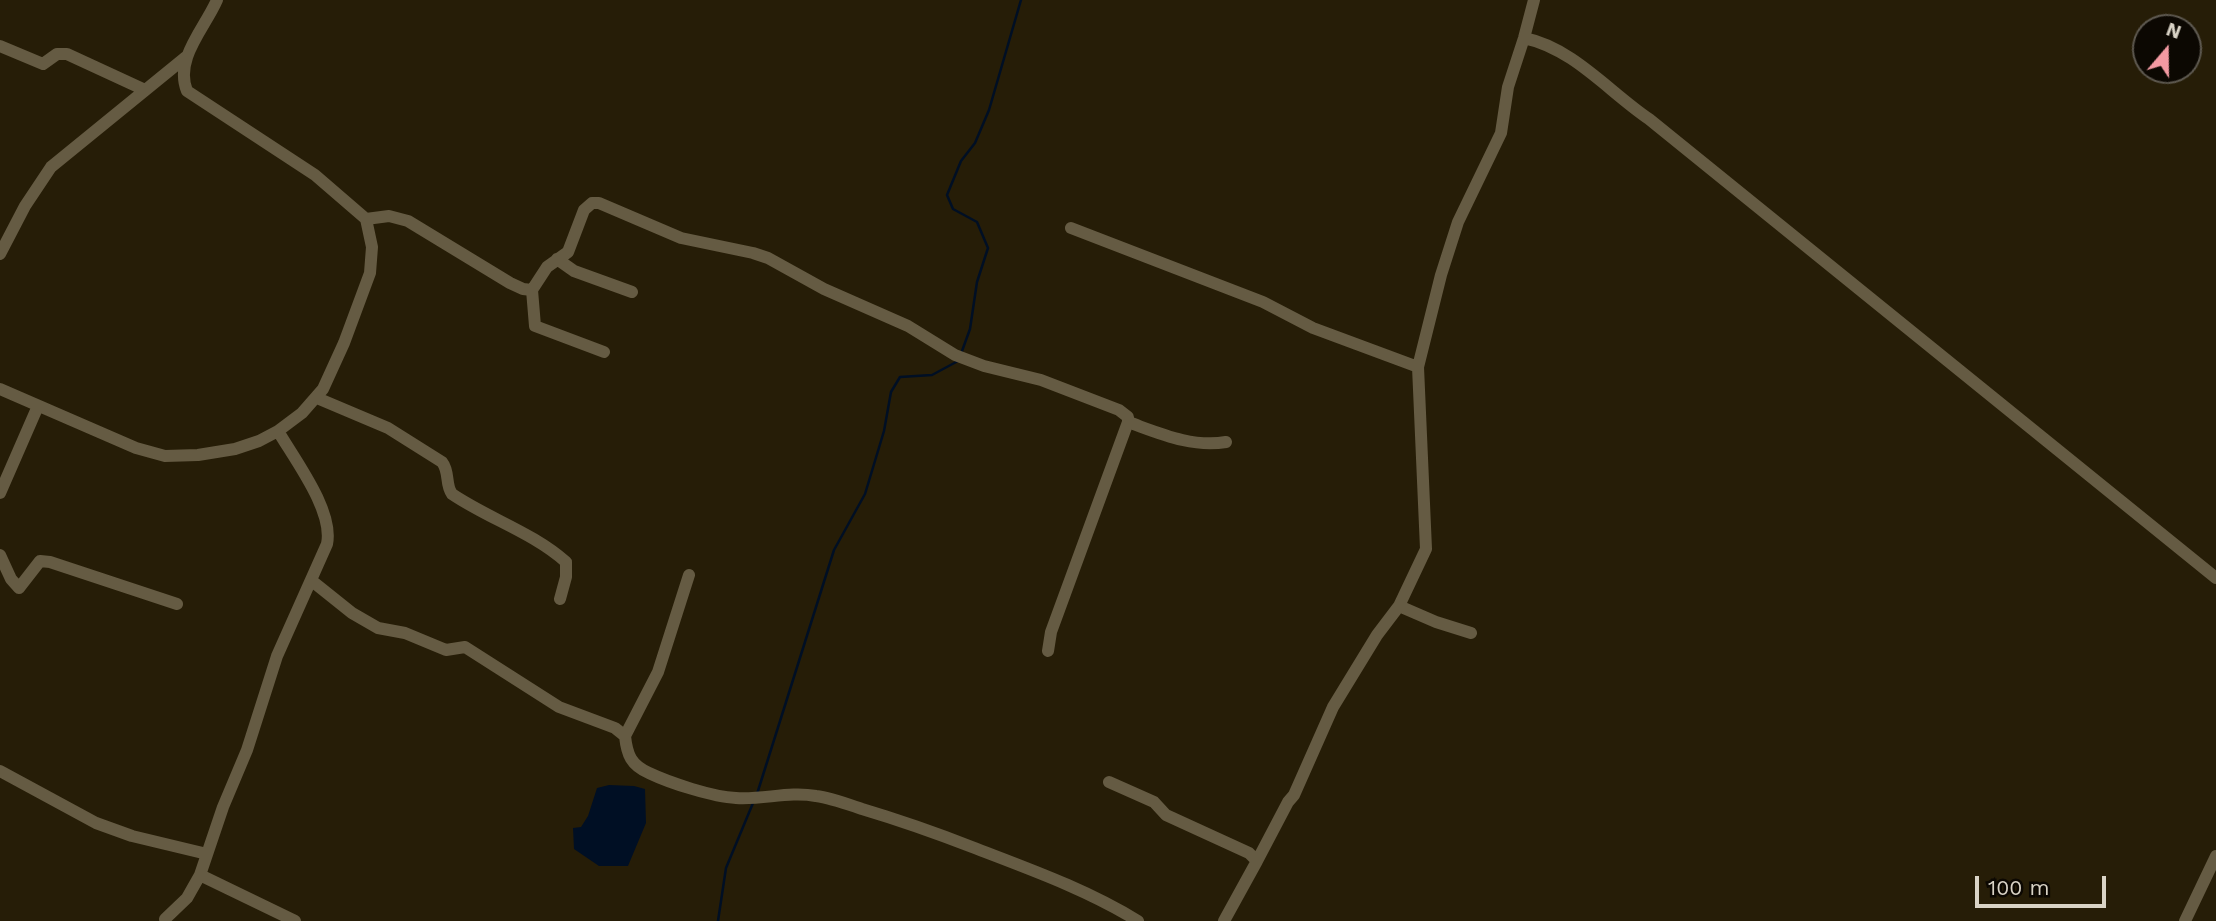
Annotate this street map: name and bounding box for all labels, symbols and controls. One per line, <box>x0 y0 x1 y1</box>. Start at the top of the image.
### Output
north arrow <box>2132 14 2202 84</box>
text: N <box>2163 17 2184 44</box>
scale bar <box>1978 862 2109 906</box>
text: 100 m <box>1988 875 2050 900</box>

